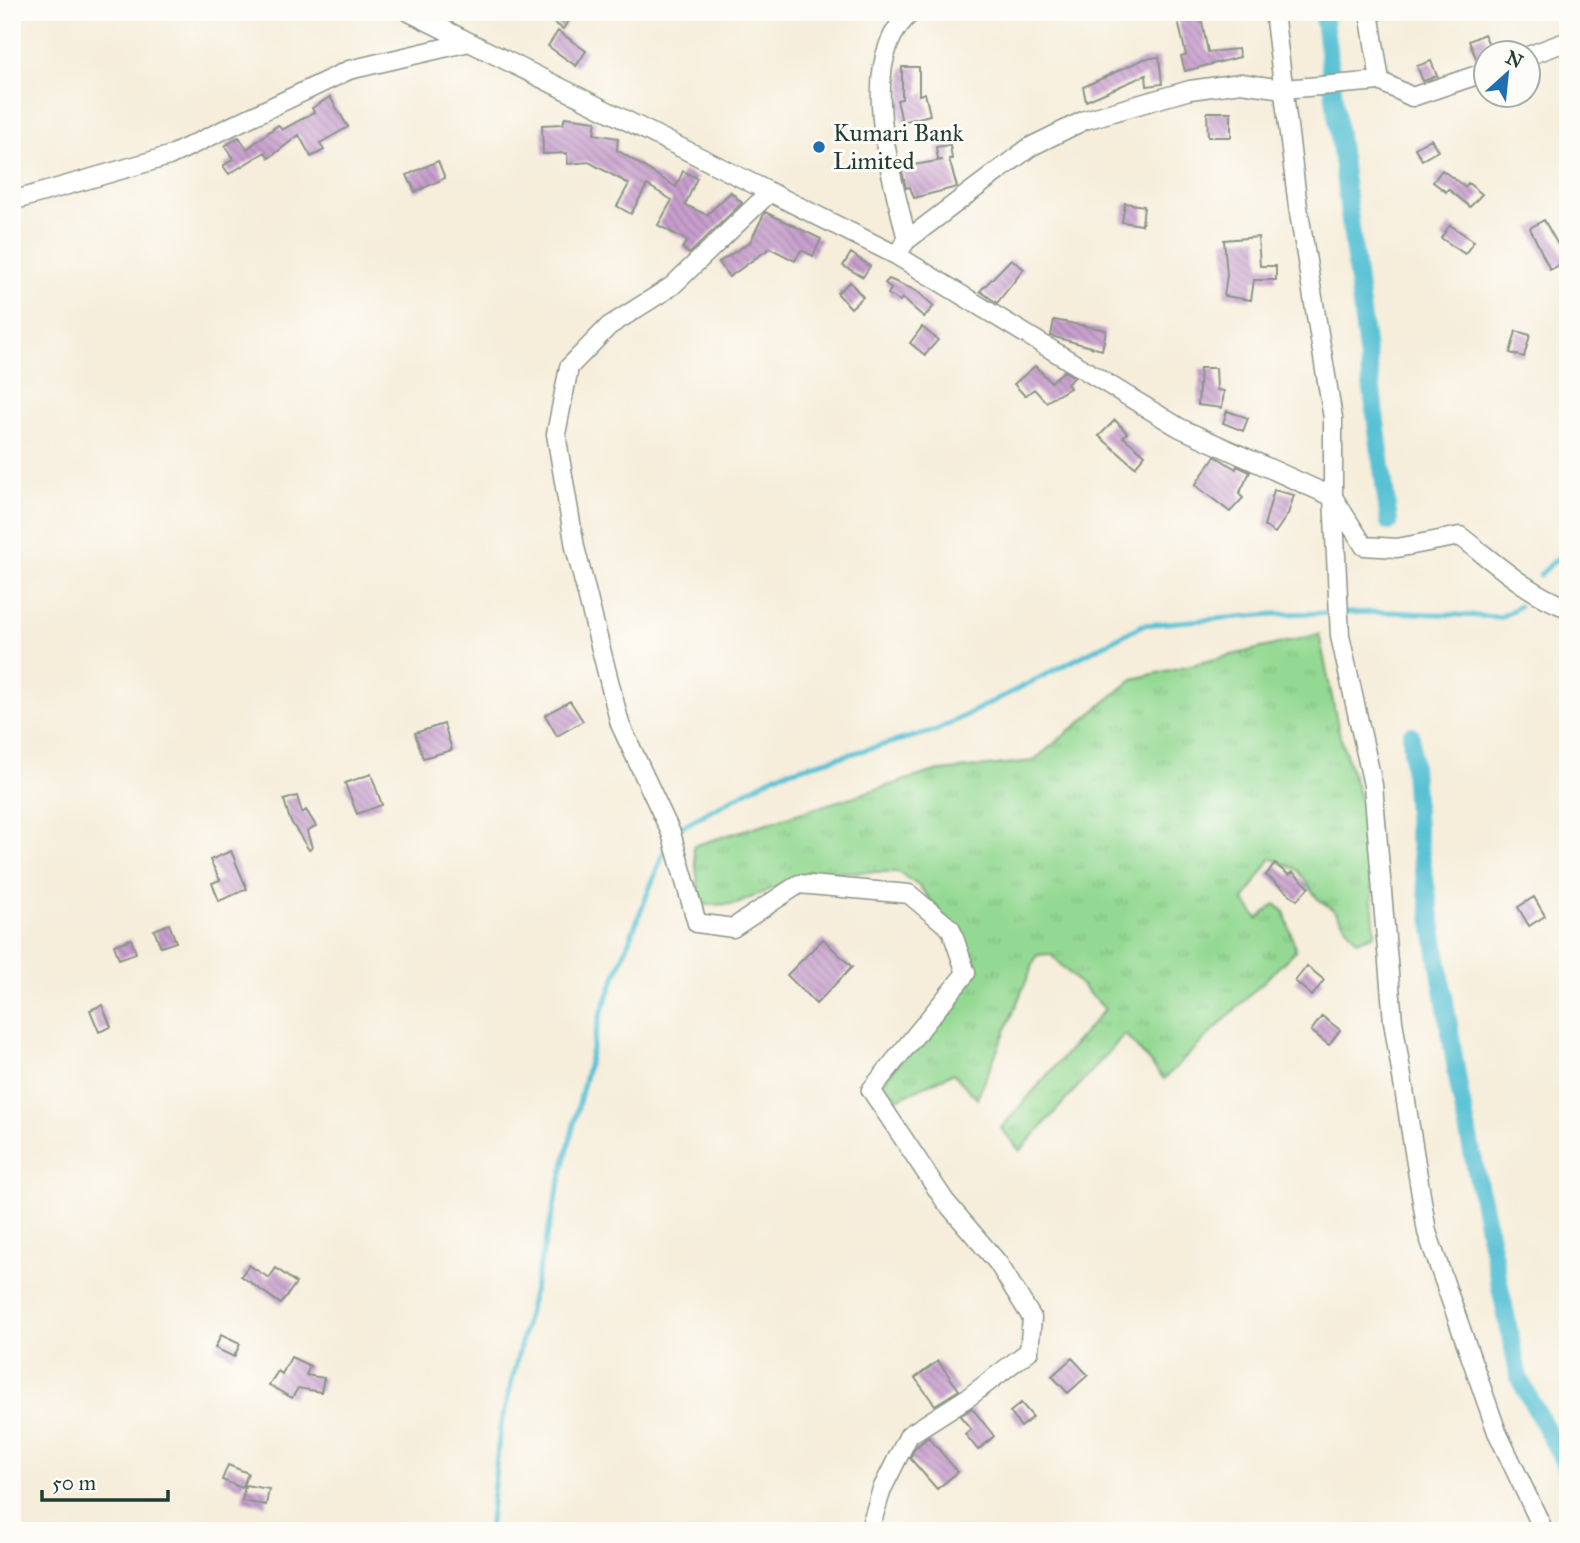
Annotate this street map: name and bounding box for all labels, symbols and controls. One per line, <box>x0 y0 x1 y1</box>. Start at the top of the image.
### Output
north arrow <box>1472 38 1542 108</box>
text: N <box>1502 45 1527 73</box>
place label: Kumari Bank Limited <box>833 118 964 176</box>
marker: Kumari Bank Limited <box>811 139 827 155</box>
scale bar <box>42 1459 168 1503</box>
text: 50 m <box>52 1470 97 1496</box>

